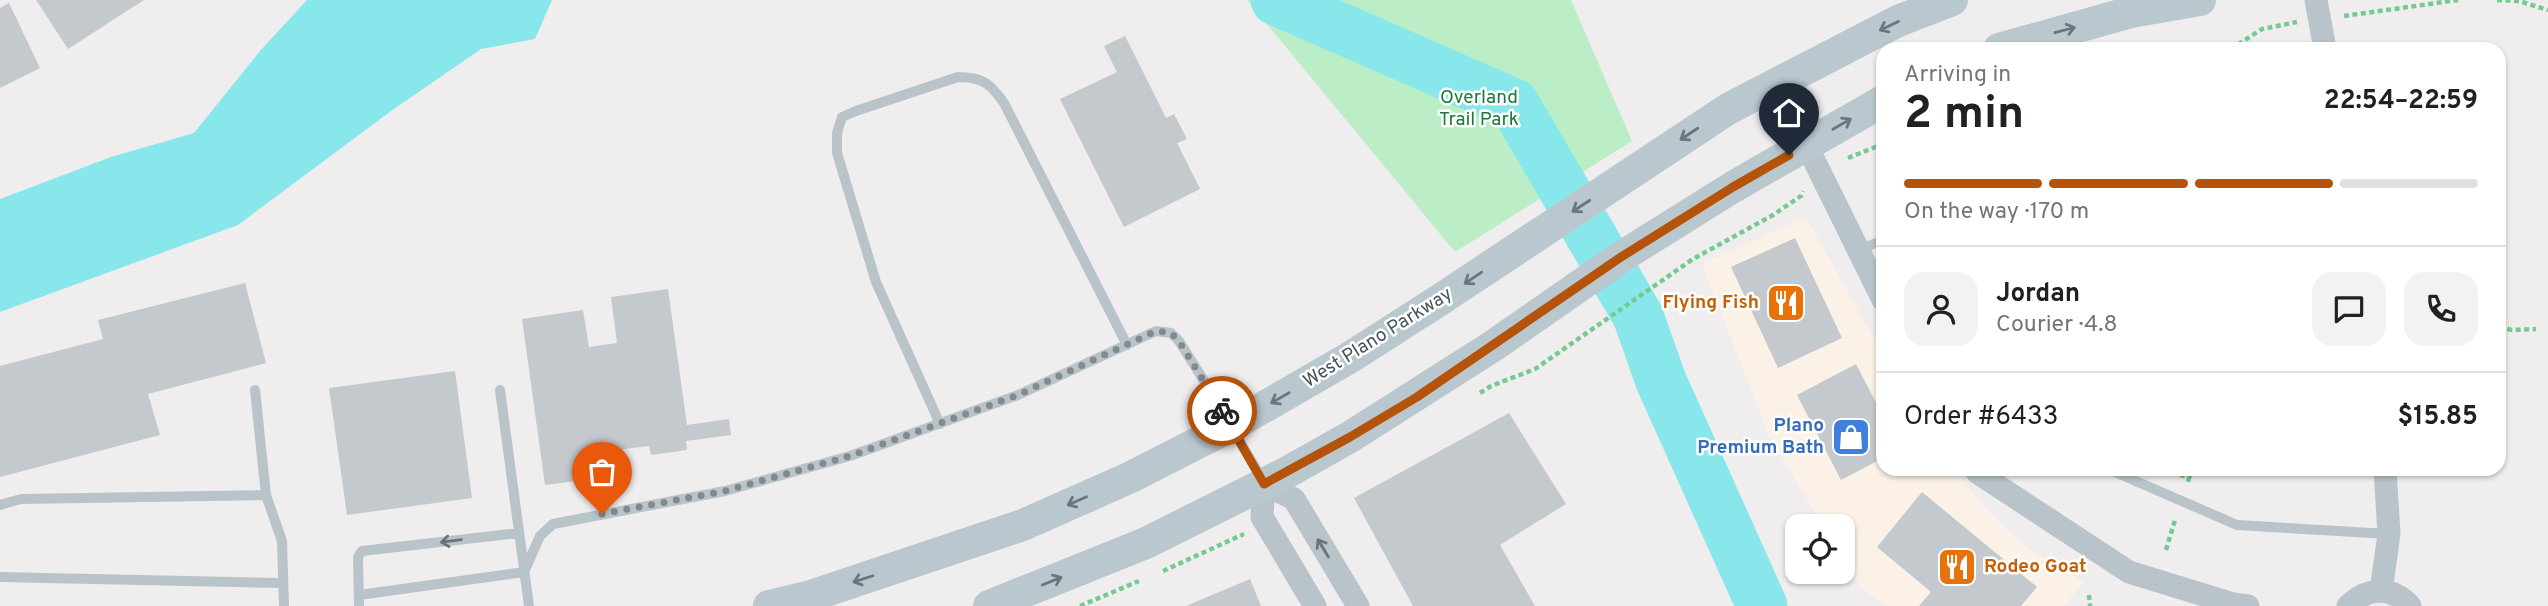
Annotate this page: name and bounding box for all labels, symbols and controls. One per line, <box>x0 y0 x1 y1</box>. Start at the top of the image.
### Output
one-way arrow <box>1879 19 1900 33</box>
one-way arrow <box>2053 23 2075 36</box>
text: Arriving in <box>1904 61 2011 90</box>
pin <box>1759 83 1819 155</box>
text: 22:54–22:59 <box>2324 85 2478 118</box>
park label: Overland Trail Park <box>1439 86 1519 132</box>
text: 2 min <box>1904 86 2024 145</box>
icon: home <box>1770 94 1808 132</box>
one-way arrow <box>1832 117 1852 131</box>
one-way arrow <box>1680 127 1699 141</box>
text: On the way · 170 m <box>1904 198 2089 227</box>
one-way arrow <box>1571 199 1591 213</box>
one-way arrow <box>1464 271 1483 285</box>
button: person <box>1904 272 1978 346</box>
button: chat <box>2312 272 2386 346</box>
button: phone <box>2404 272 2478 346</box>
text: Jordan <box>1996 278 2080 311</box>
street label: West Plano Parkway <box>1299 282 1457 394</box>
restaurant icon: Flying Fish <box>1765 282 1807 324</box>
place label: Flying Fish <box>1662 291 1759 315</box>
text: Courier · 4.8 <box>1996 311 2117 340</box>
courier <box>1187 376 1257 446</box>
one-way arrow <box>1270 391 1290 405</box>
icon: bike <box>1203 392 1241 430</box>
text: Order #6433 <box>1904 401 2058 434</box>
text: $15.85 <box>2397 401 2478 434</box>
place label: Plano Premium Bath <box>1697 414 1824 460</box>
shop icon: Plano Premium Bath <box>1830 416 1872 458</box>
pin <box>572 442 632 514</box>
icon: bag <box>583 453 621 491</box>
one-way arrow <box>1067 495 1088 508</box>
map controls <box>1785 514 1855 584</box>
button: locate <box>1785 514 1855 584</box>
one-way arrow <box>441 534 463 547</box>
one-way arrow <box>1315 538 1329 558</box>
restaurant icon: Rodeo Goat <box>1936 546 1978 588</box>
place label: Rodeo Goat <box>1984 555 2086 579</box>
one-way arrow <box>853 574 875 586</box>
one-way arrow <box>1041 574 1062 587</box>

